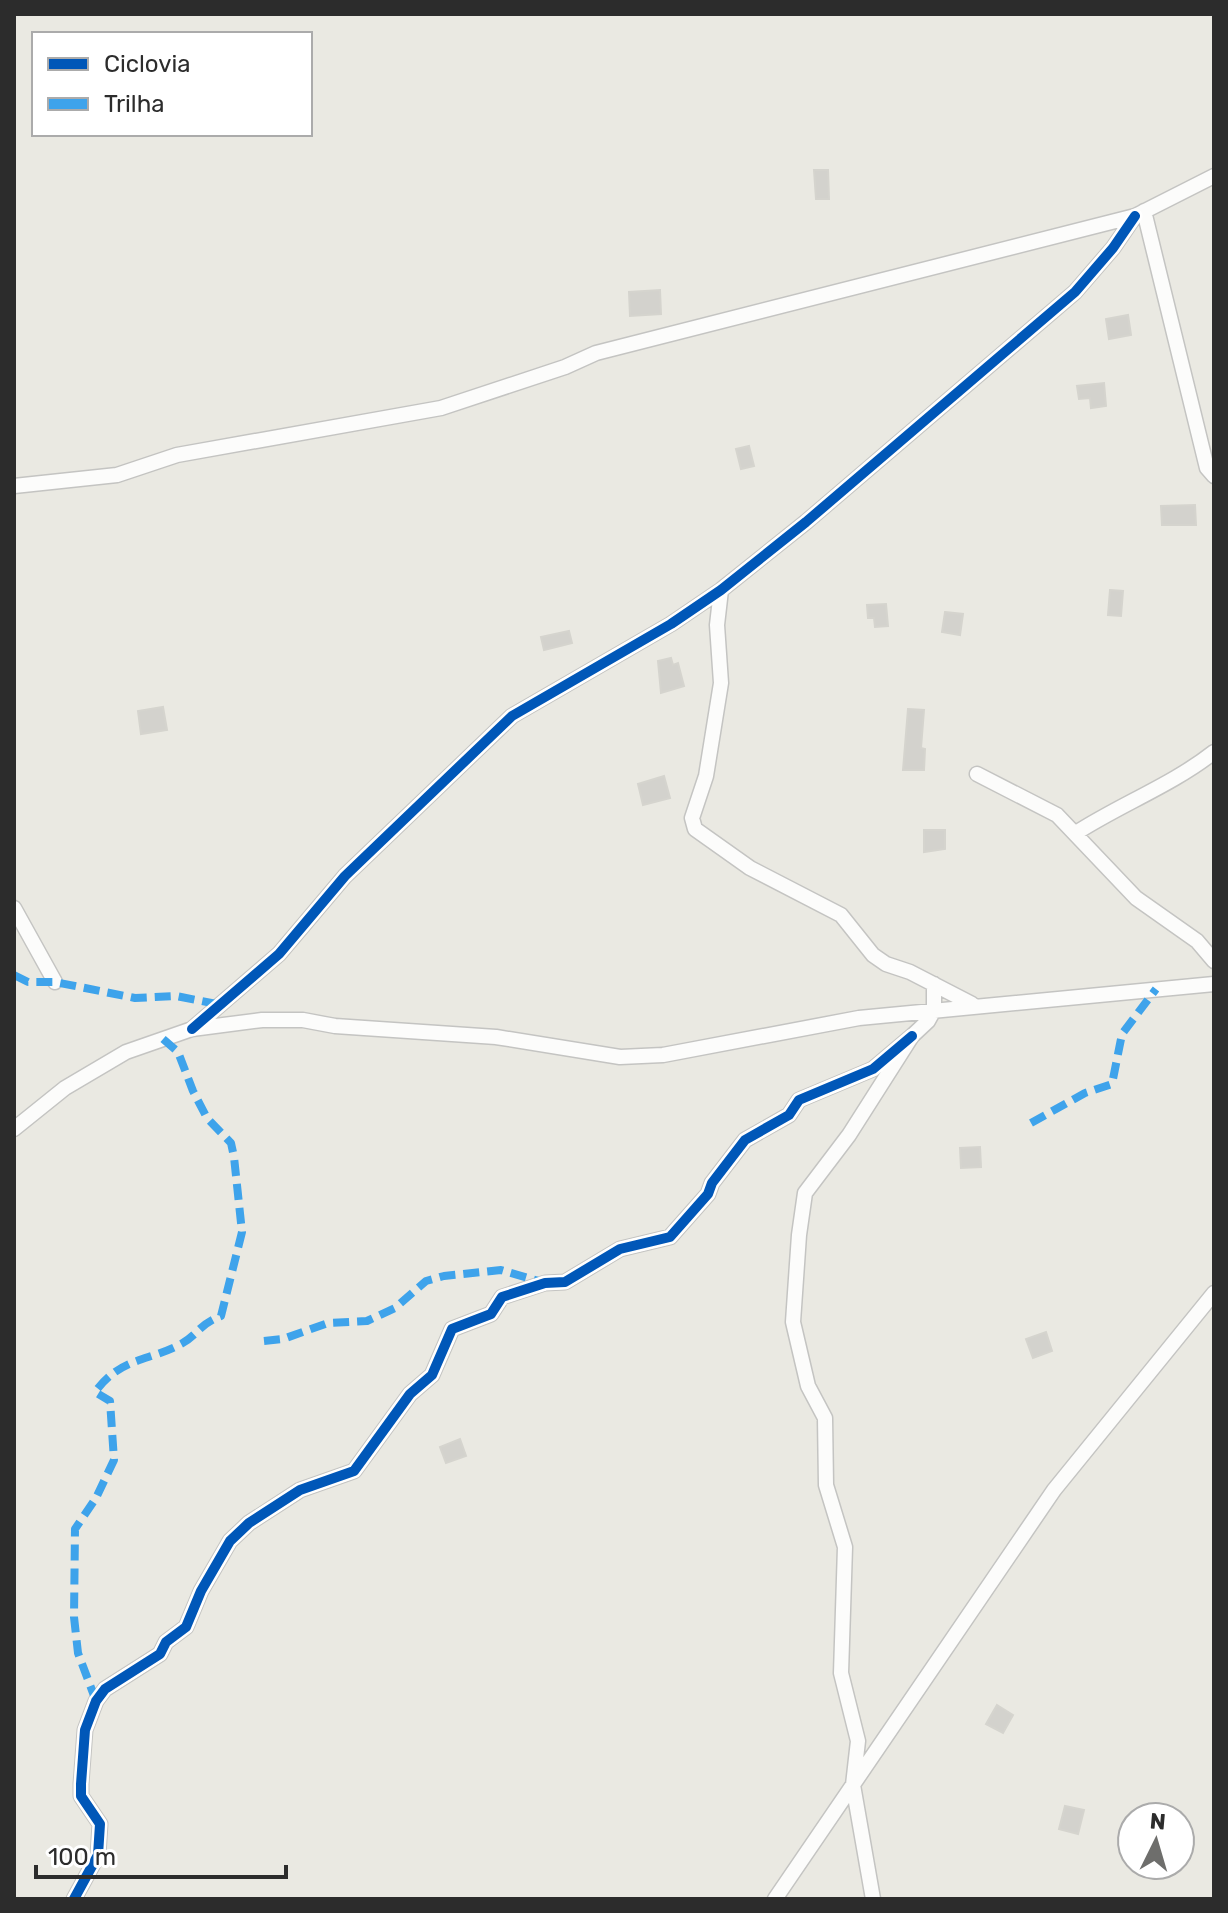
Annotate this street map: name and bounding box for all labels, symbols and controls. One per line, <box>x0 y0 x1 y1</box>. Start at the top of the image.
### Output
legend <box>32 32 312 136</box>
text: Ciclovia <box>104 50 191 78</box>
text: Trilha <box>104 90 165 118</box>
north arrow <box>1116 1801 1196 1881</box>
text: N <box>1149 1807 1167 1836</box>
scale bar <box>36 1829 286 1879</box>
text: 100 m <box>48 1843 116 1871</box>

